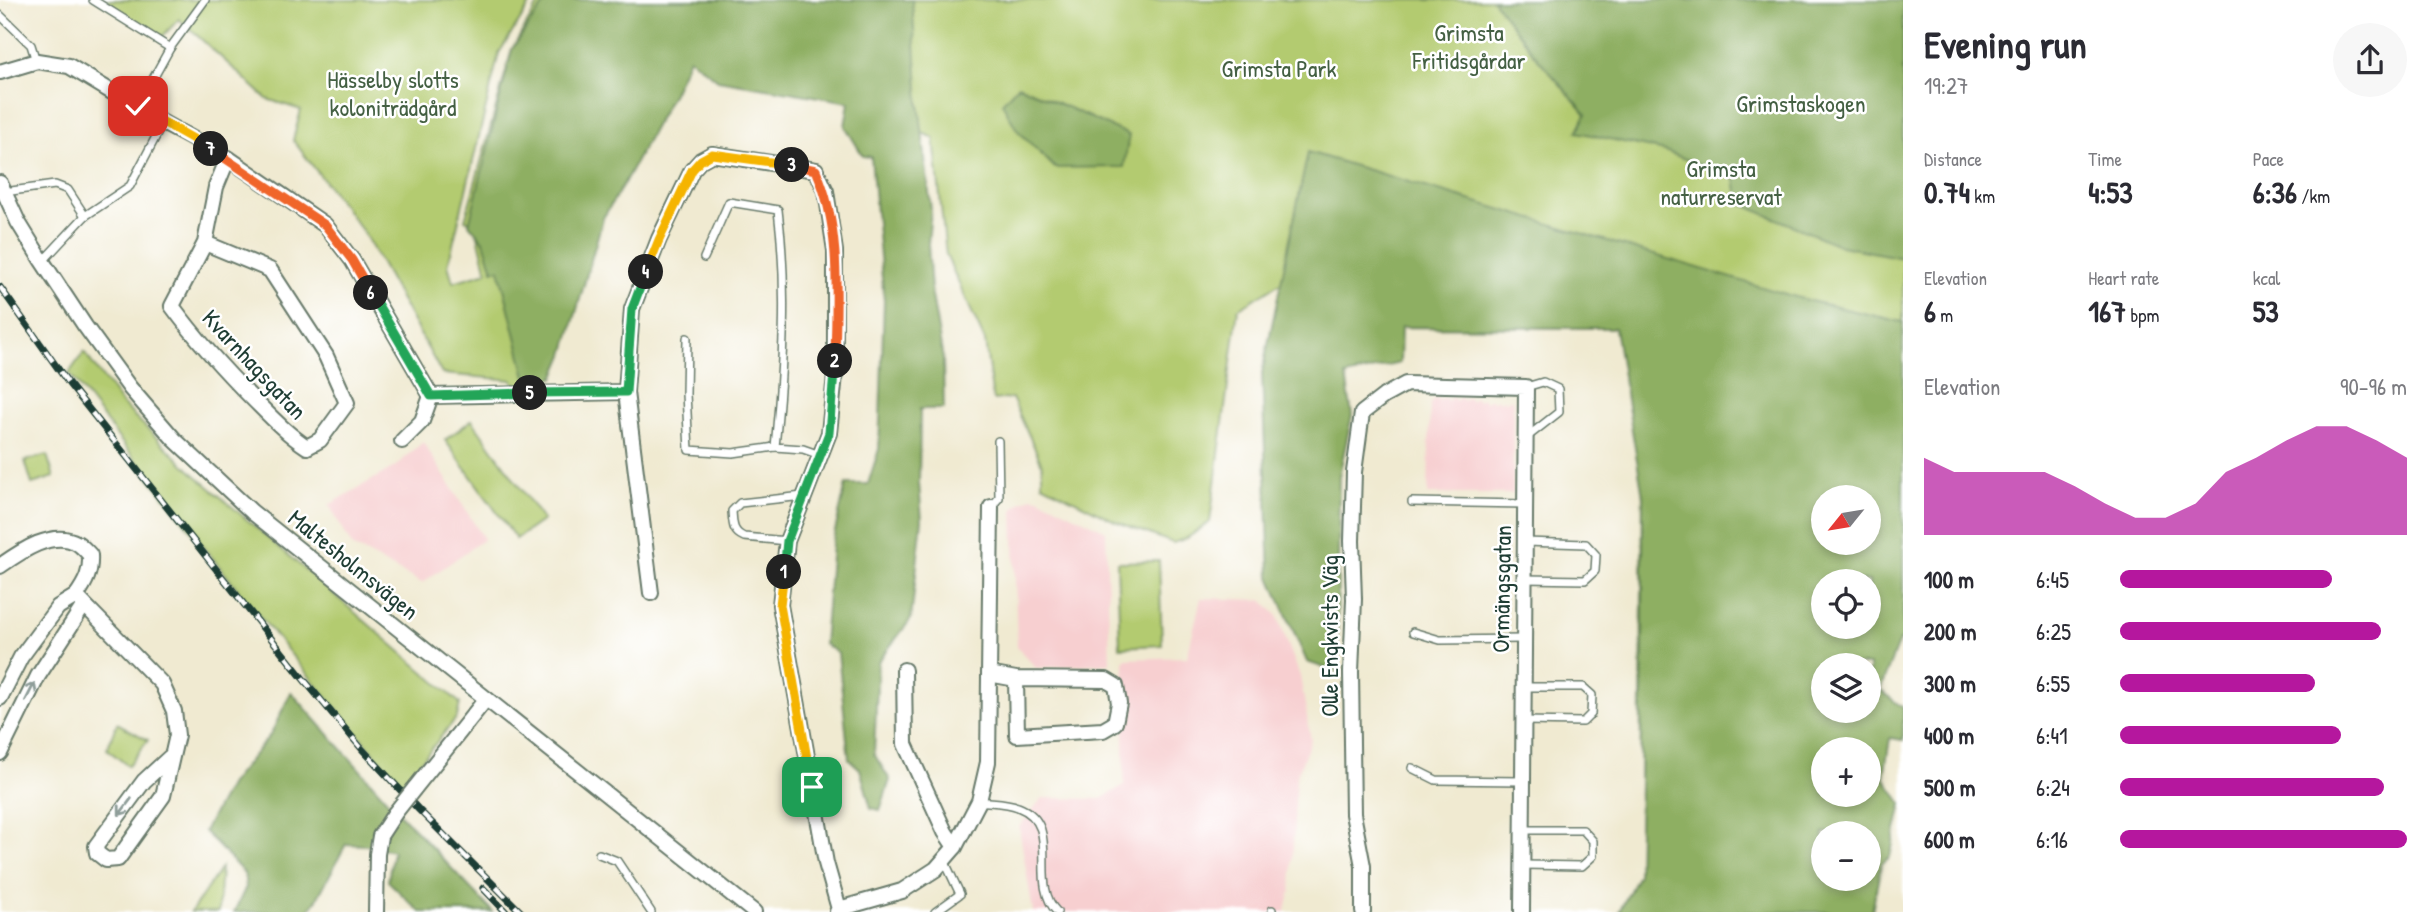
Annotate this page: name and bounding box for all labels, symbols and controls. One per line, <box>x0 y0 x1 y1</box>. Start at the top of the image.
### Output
park label: Grimsta Fritidsgårdar <box>1411 16 1526 76</box>
text: Evening run <box>1924 18 2087 70</box>
button: share <box>2333 23 2407 97</box>
park label: Grimsta Park <box>1221 52 1337 84</box>
park label: Hässelby slotts koloniträdgård <box>327 63 459 123</box>
text: 19:27 <box>1924 70 1968 101</box>
pin <box>108 76 168 136</box>
icon: check <box>119 87 157 125</box>
park label: Grimstaskogen <box>1736 87 1866 119</box>
pin: 7 <box>194 132 228 166</box>
text: 7 <box>206 135 215 161</box>
text: Distance <box>1924 146 1982 172</box>
text: Time <box>2088 146 2122 172</box>
text: Pace <box>2253 146 2284 172</box>
pin: 3 <box>774 148 810 182</box>
text: 3 <box>787 151 796 177</box>
park label: Grimsta naturreservat <box>1660 152 1782 212</box>
text: 0.74 <box>1924 172 1970 212</box>
text: 4:53 <box>2088 172 2133 212</box>
text: 6:36 <box>2253 172 2297 212</box>
text: km <box>1970 183 1995 209</box>
text: /km <box>2297 183 2330 209</box>
pin: 4 <box>628 254 664 290</box>
text: 4 <box>642 258 649 284</box>
text: Elevation <box>1924 265 1987 291</box>
text: Heart rate <box>2088 265 2159 291</box>
text: kcal <box>2253 265 2280 291</box>
pin: 6 <box>354 276 388 310</box>
text: 6 <box>367 279 374 305</box>
text: 6 <box>1924 291 1936 331</box>
text: 167 <box>2088 291 2126 331</box>
text: 53 <box>2253 291 2279 331</box>
street label: Kvarnhagsgatan <box>196 302 314 426</box>
text: m <box>1936 302 1953 328</box>
text: bpm <box>2126 302 2159 328</box>
pin: 2 <box>818 344 852 378</box>
text: 2 <box>830 347 839 373</box>
text: Elevation <box>1924 371 2000 402</box>
text: 90–96 m <box>2340 371 2407 402</box>
pin: 5 <box>512 376 548 410</box>
text: 5 <box>525 379 534 405</box>
north arrow <box>1811 485 1881 555</box>
map controls <box>1811 485 1881 891</box>
street label: Maltesholmsvägen <box>282 502 426 626</box>
street label: Ormängsgatan <box>1484 525 1518 653</box>
pin: 1 <box>766 554 802 590</box>
street label: Olle Engkvists Väg <box>1313 555 1345 717</box>
text: 1 <box>780 558 787 584</box>
text: 100 m <box>1924 564 1974 595</box>
text: 6:45 <box>2036 564 2069 595</box>
button: locate <box>1811 569 1881 639</box>
text: 200 m <box>1924 616 1976 647</box>
text: 6:25 <box>2036 616 2071 647</box>
button: layers <box>1811 653 1881 723</box>
text: 300 m <box>1924 668 1976 699</box>
text: 6:55 <box>2036 668 2070 699</box>
one-way arrow <box>24 682 38 703</box>
text: 400 m <box>1924 720 1974 751</box>
text: 6:41 <box>2036 720 2068 751</box>
button: + <box>1811 737 1881 807</box>
pin <box>782 757 842 817</box>
icon: arrive <box>793 768 831 806</box>
text: 500 m <box>1924 772 1975 803</box>
text: 6:24 <box>2036 772 2070 803</box>
one-way arrow <box>117 797 132 816</box>
button: − <box>1811 821 1881 891</box>
text: 600 m <box>1924 824 1975 855</box>
text: 6:16 <box>2036 824 2068 855</box>

